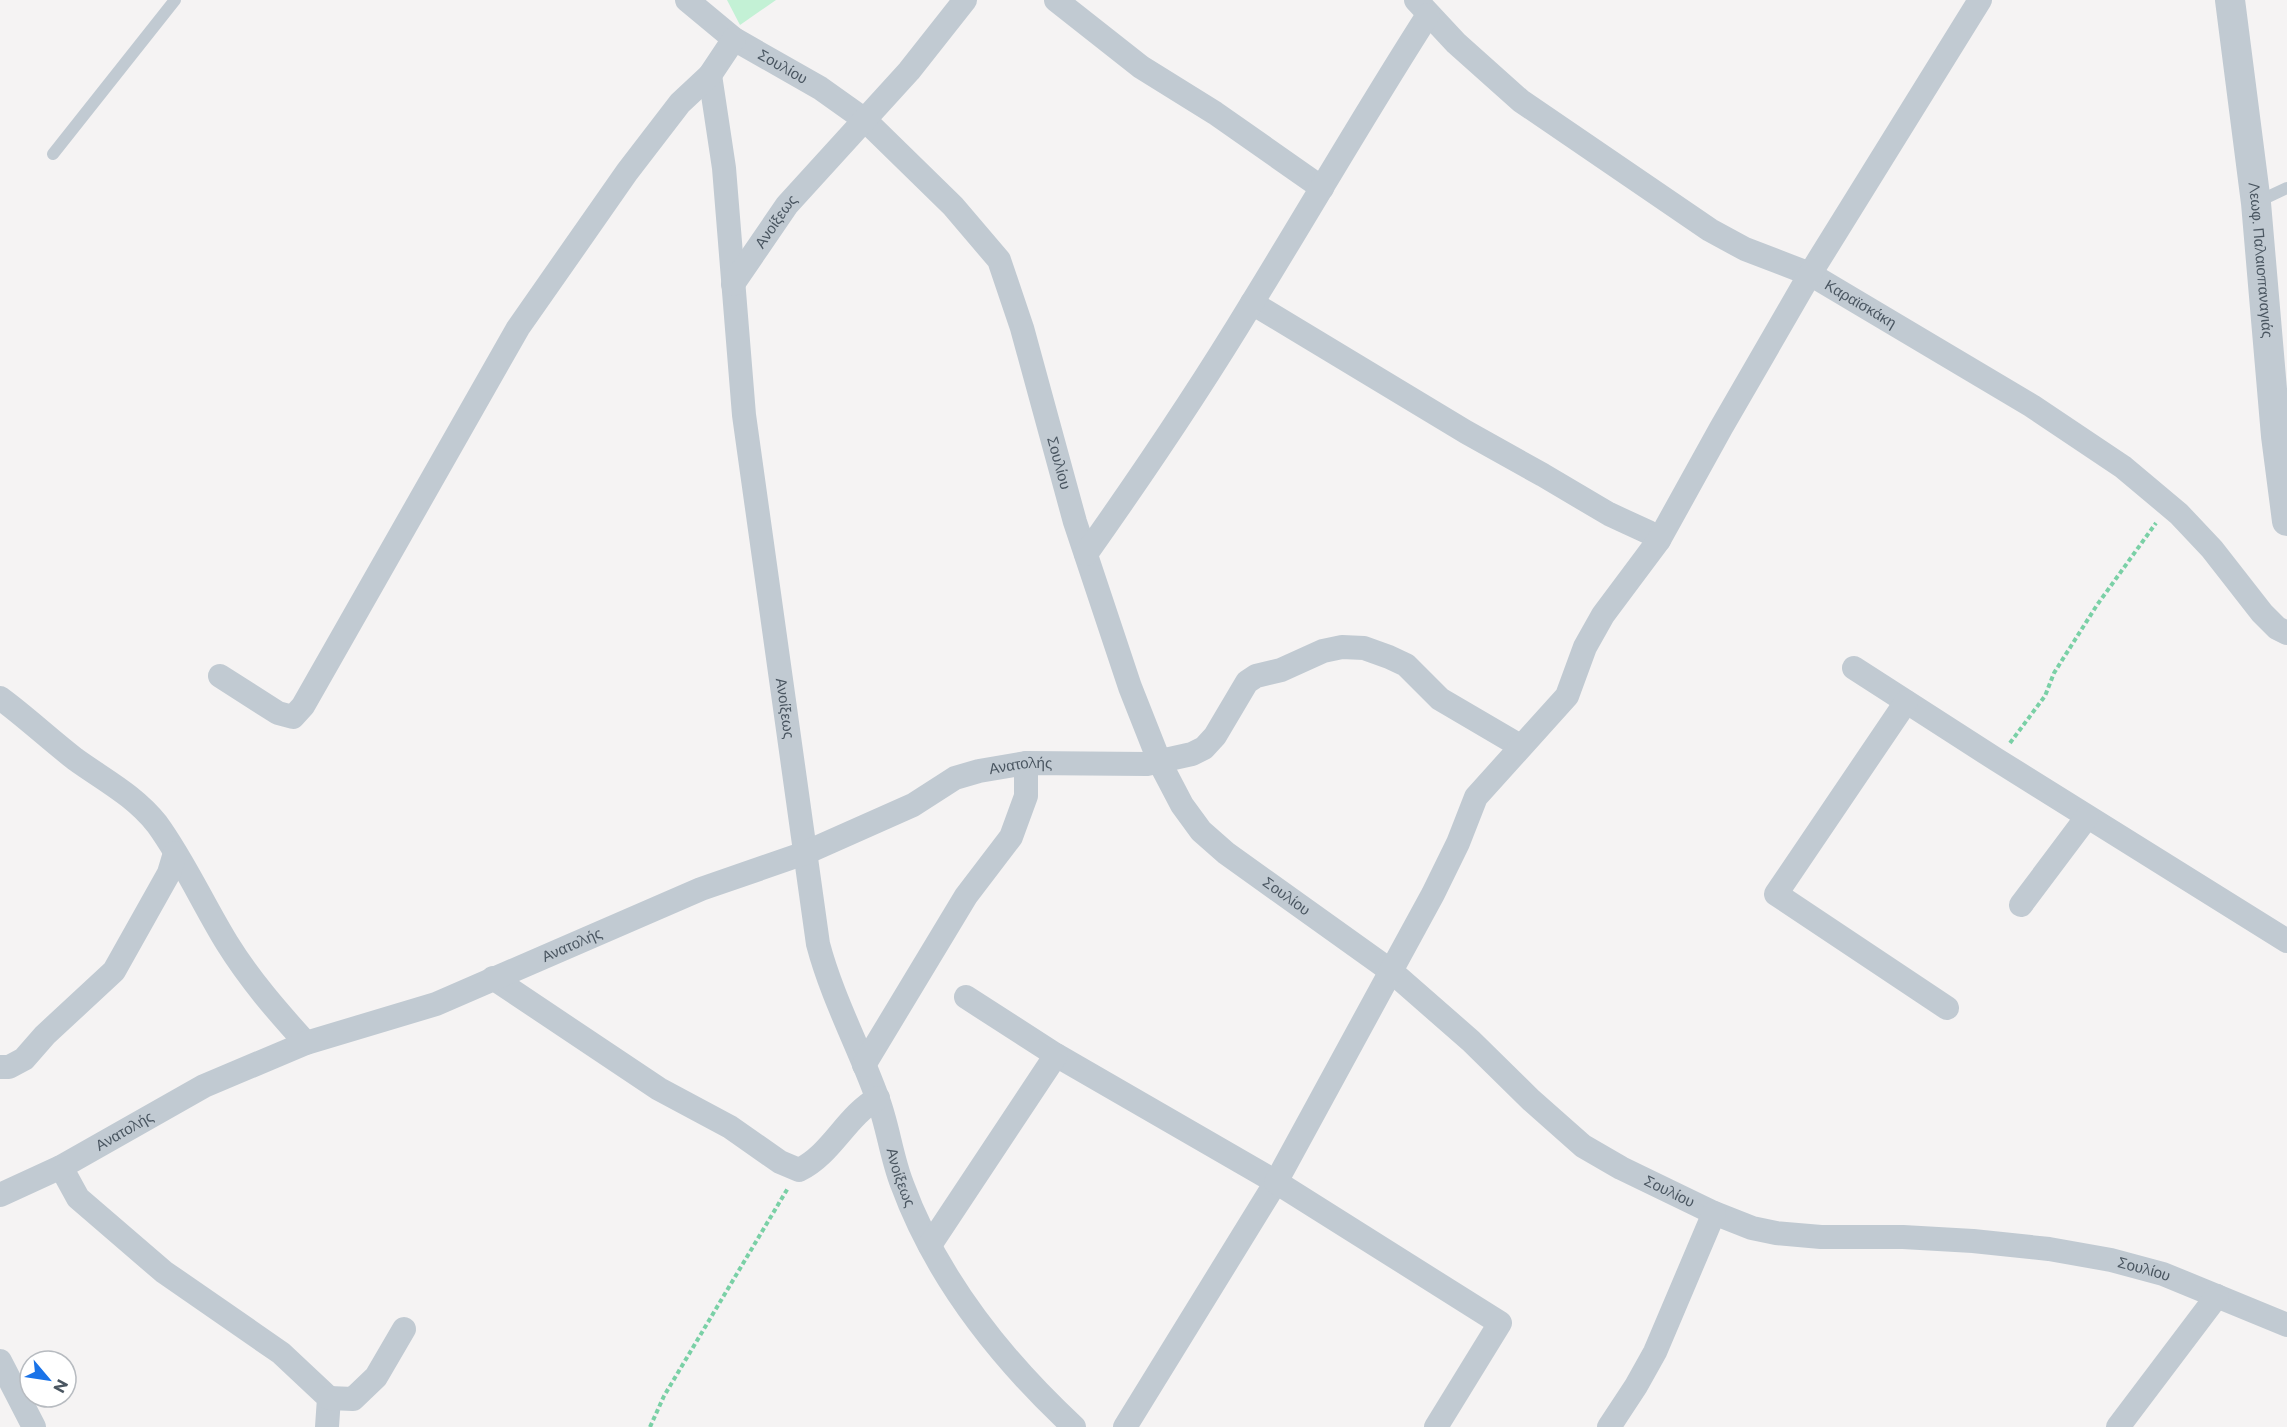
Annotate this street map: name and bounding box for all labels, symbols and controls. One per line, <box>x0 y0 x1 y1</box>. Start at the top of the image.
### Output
street label: Σουλίου <box>755 45 811 88</box>
street label: Λεωφ. Παλαιοπαναγιάς <box>2244 181 2278 339</box>
street label: Ανοίξεως <box>750 190 801 252</box>
street label: Καραϊσκάκη <box>1822 275 1900 332</box>
street label: Σουλίου <box>1043 434 1076 491</box>
street label: Ανοίξεως <box>772 677 799 740</box>
street label: Ανατολής <box>987 753 1052 778</box>
street label: Σουλίου <box>1259 872 1314 919</box>
street label: Ανατολής <box>539 923 605 966</box>
street label: Ανατολής <box>92 1107 157 1155</box>
street label: Ανοίξεως <box>883 1146 920 1210</box>
street label: Σουλίου <box>1641 1171 1698 1211</box>
street label: Σουλίου <box>2116 1252 2174 1285</box>
north arrow <box>18 1349 78 1409</box>
text: N <box>49 1376 72 1396</box>

